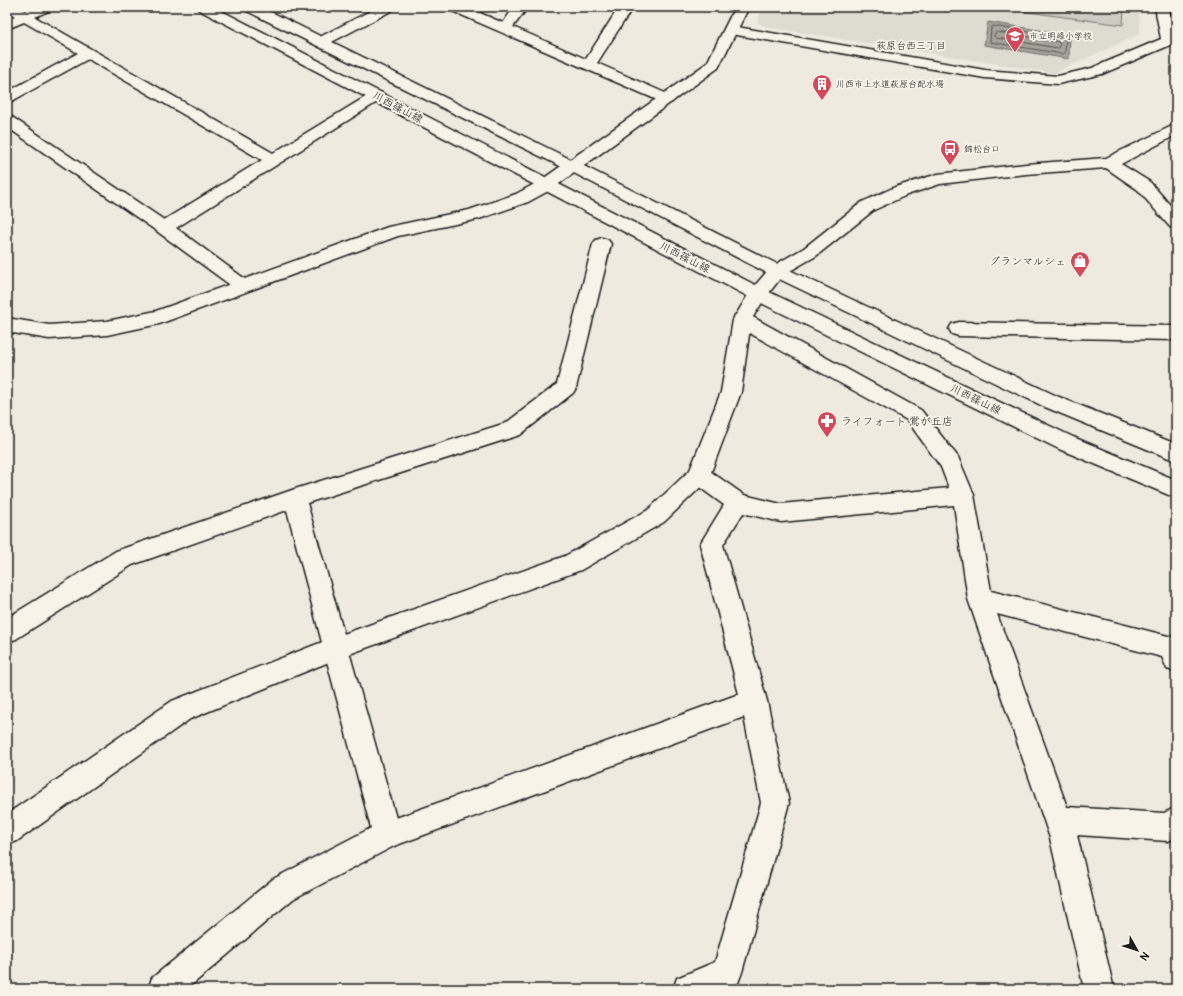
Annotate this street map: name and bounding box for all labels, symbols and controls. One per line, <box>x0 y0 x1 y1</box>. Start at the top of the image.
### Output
school or university icon: 市立明峰小学校 <box>1004 25 1026 53</box>
place label: 市立明峰小学校 <box>1029 31 1092 42</box>
district label: 萩原台西三丁目 <box>876 40 946 52</box>
building icon: 川西市上水道萩原台配水場 <box>811 73 833 101</box>
place label: 川西市上水道萩原台配水場 <box>836 79 944 90</box>
street label: 川西篠山線 <box>370 89 425 126</box>
bus stop icon: 錦松台口 <box>939 138 961 166</box>
place label: 錦松台口 <box>964 144 1000 155</box>
street label: 川西篠山線 <box>657 239 712 276</box>
shop icon: グランマルシェ <box>1069 250 1091 278</box>
place label: グランマルシェ <box>989 255 1066 268</box>
street label: 川西篠山線 <box>948 382 1003 417</box>
pharmacy icon: ライフォート 鴬が丘店 <box>816 410 838 438</box>
place label: ライフォート 鴬が丘店 <box>841 415 953 428</box>
north arrow <box>1117 930 1157 970</box>
text: N <box>1137 949 1152 963</box>

